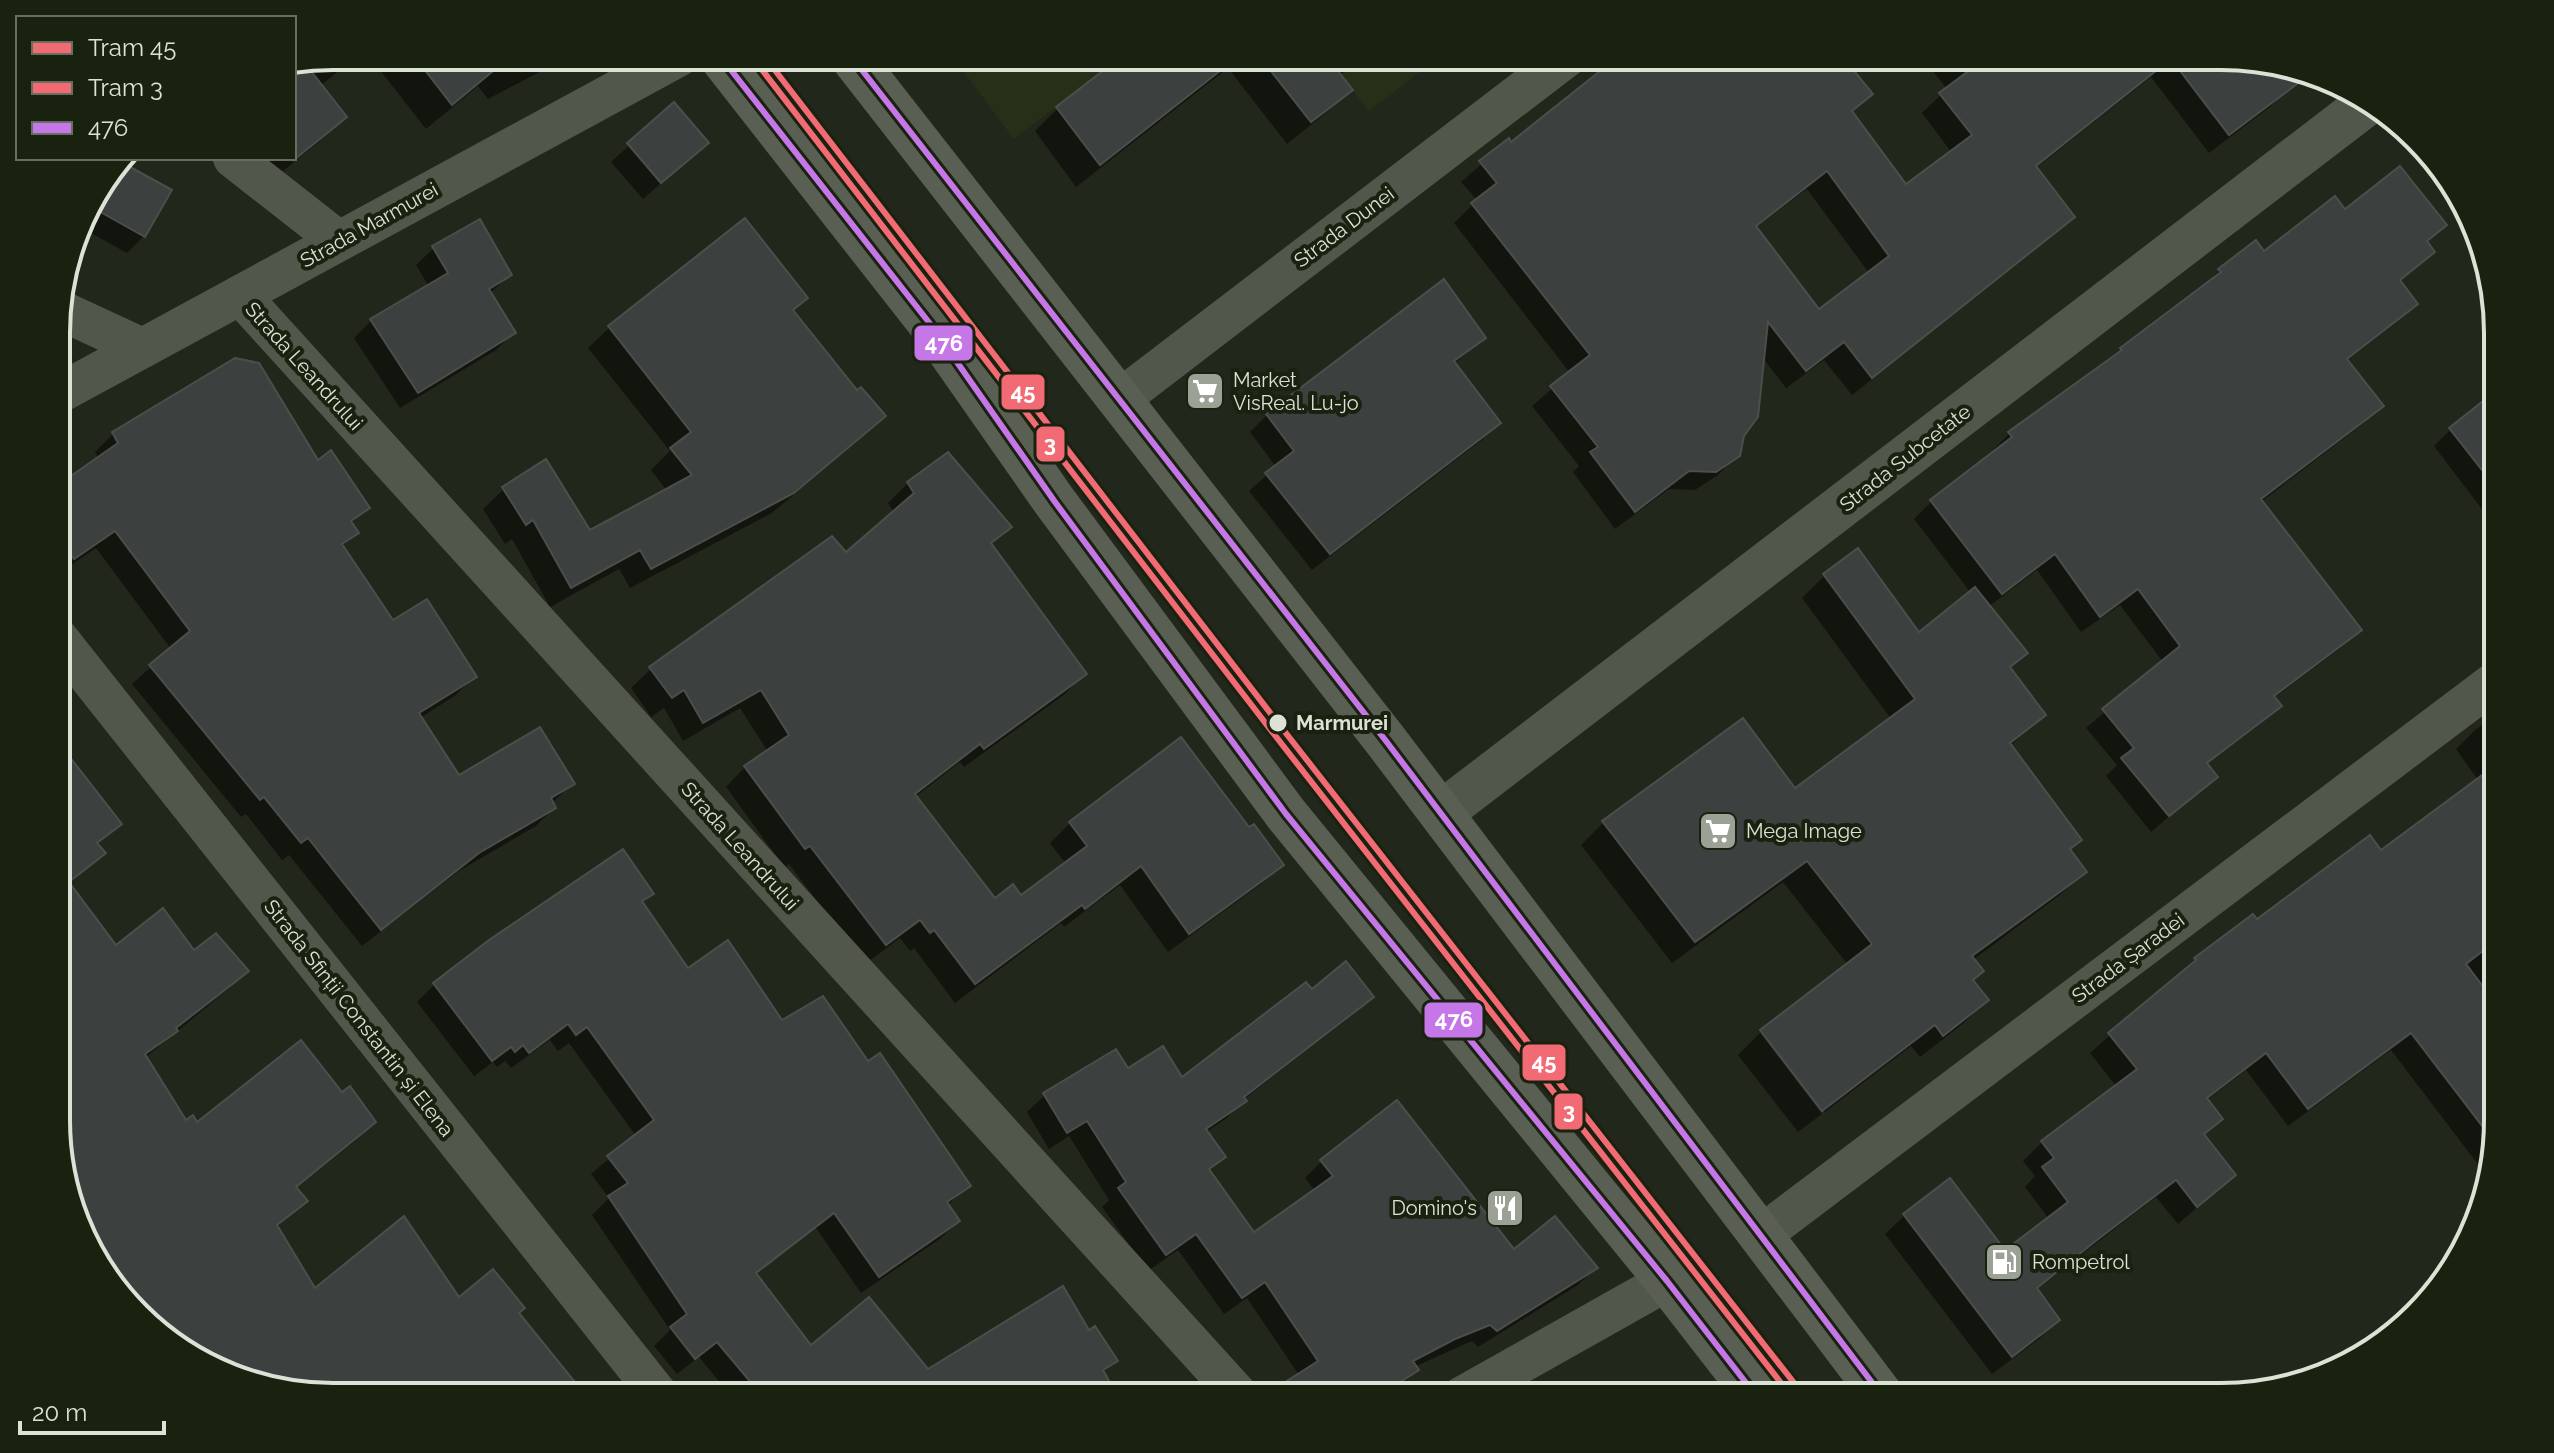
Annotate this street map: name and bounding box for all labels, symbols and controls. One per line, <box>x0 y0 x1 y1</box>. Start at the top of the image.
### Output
legend <box>16 16 296 160</box>
text: Tram 45 <box>88 33 176 62</box>
text: Tram 3 <box>88 73 163 102</box>
text: 476 <box>88 113 128 142</box>
street label: Strada Marmurei <box>296 177 442 273</box>
street label: Strada Dunei <box>1289 182 1399 272</box>
street label: Strada Leandrului <box>240 297 368 435</box>
line badge: 476 <box>913 324 974 362</box>
text: 476 <box>925 330 963 356</box>
place label: Market VisReal. Lu-jo <box>1233 368 1359 415</box>
supermarket icon: Market VisReal. Lu-jo <box>1184 370 1226 412</box>
line badge: 45 <box>1000 373 1046 411</box>
text: 45 <box>1011 379 1035 405</box>
street label: Strada Subcetate <box>1835 399 1975 517</box>
line badge: 3 <box>1035 425 1066 463</box>
text: 3 <box>1044 431 1056 457</box>
place label: Marmurei <box>1296 711 1388 735</box>
marker: Marmurei <box>1267 712 1289 734</box>
street label: Strada Leandrului <box>676 777 804 915</box>
supermarket icon: Mega Image <box>1697 810 1739 852</box>
place label: Mega Image <box>1746 819 1862 843</box>
street label: Strada Sfinții Constantin și Elena <box>259 895 459 1141</box>
street label: Strada Șaradei <box>2067 908 2189 1008</box>
line badge: 476 <box>1423 1001 1484 1039</box>
text: 476 <box>1435 1006 1473 1032</box>
line badge: 45 <box>1521 1043 1567 1082</box>
text: 45 <box>1532 1049 1556 1075</box>
line badge: 3 <box>1553 1092 1584 1131</box>
text: 3 <box>1563 1098 1575 1124</box>
restaurant icon: Domino's <box>1484 1187 1526 1229</box>
place label: Domino's <box>1391 1196 1477 1220</box>
fuel station icon: Rompetrol <box>1983 1241 2025 1283</box>
place label: Rompetrol <box>2032 1250 2130 1274</box>
scale bar <box>20 1385 164 1435</box>
text: 20 m <box>32 1398 87 1427</box>

